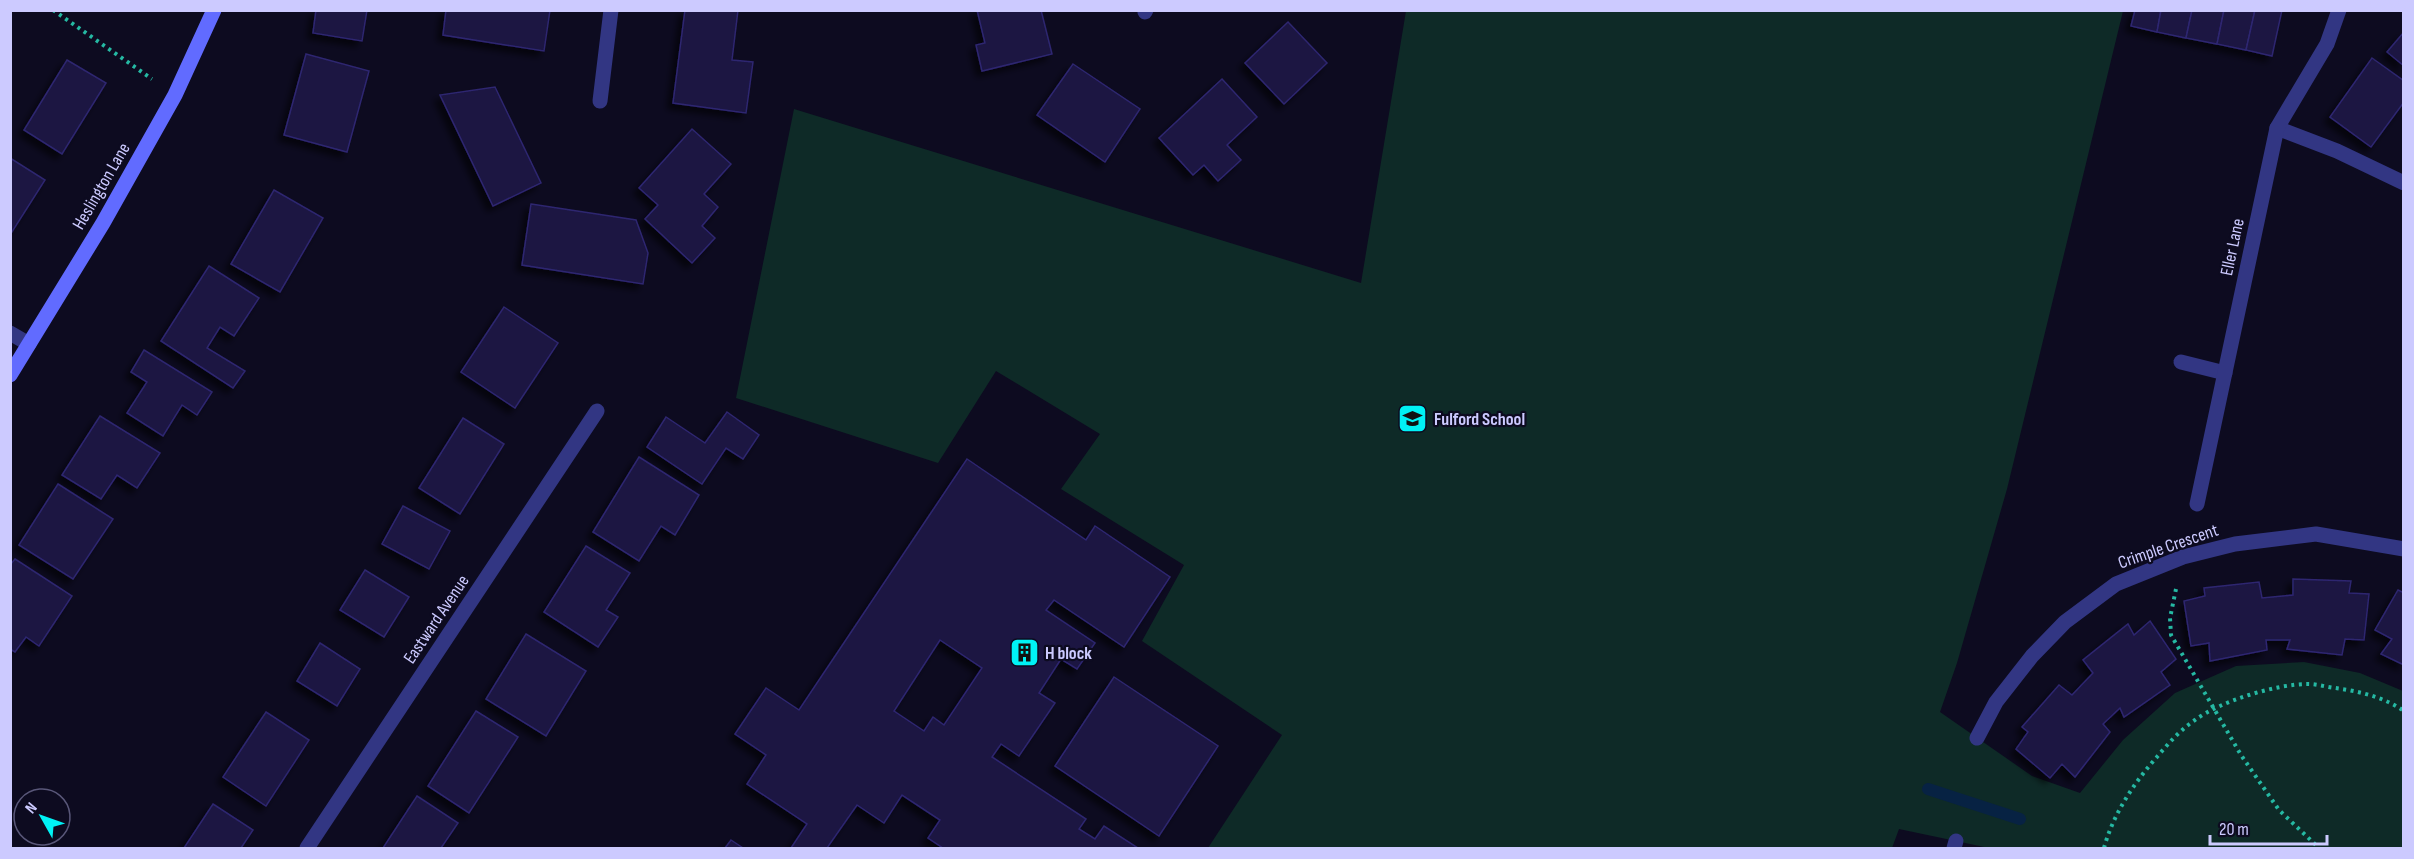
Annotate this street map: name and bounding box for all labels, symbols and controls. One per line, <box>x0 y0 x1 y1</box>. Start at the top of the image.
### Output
street label: Heslington Lane <box>68 139 135 233</box>
street label: Eller Lane <box>2216 217 2249 278</box>
school or university icon: Fulford School <box>1397 403 1429 435</box>
place label: Fulford School <box>1434 409 1525 430</box>
street label: Crimple Crescent <box>2115 519 2221 573</box>
street label: Eastward Avenue <box>399 571 474 667</box>
building icon: H block <box>1008 637 1040 669</box>
place label: H block <box>1045 643 1092 664</box>
north arrow <box>12 787 72 847</box>
text: N <box>22 799 42 818</box>
scale bar <box>2210 808 2327 846</box>
text: 20 m <box>2219 819 2249 840</box>

